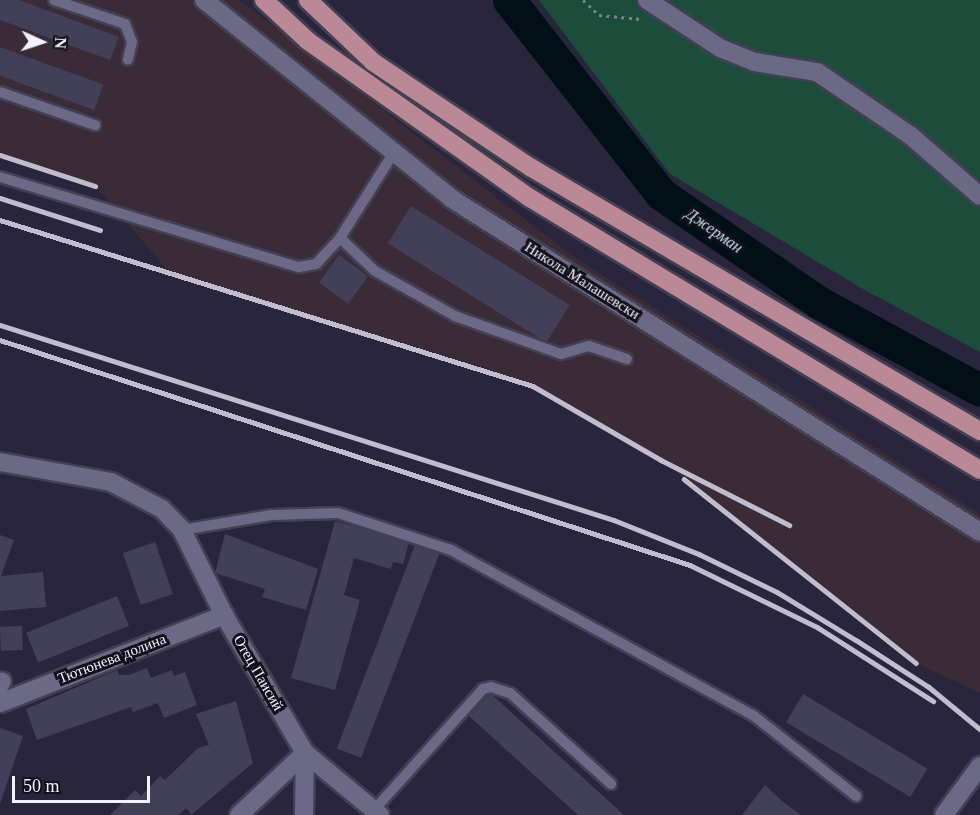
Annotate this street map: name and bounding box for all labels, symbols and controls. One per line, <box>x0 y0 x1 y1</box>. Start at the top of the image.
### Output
north arrow <box>12 12 72 72</box>
text: N <box>52 37 69 49</box>
water label: Джерман <box>682 204 746 258</box>
street label: Никола Малашевски <box>521 238 643 324</box>
street label: Тютюнева долина <box>55 630 169 688</box>
street label: Отец Паисий <box>229 632 287 714</box>
scale bar <box>15 764 153 802</box>
text: 50 m <box>23 776 60 796</box>

